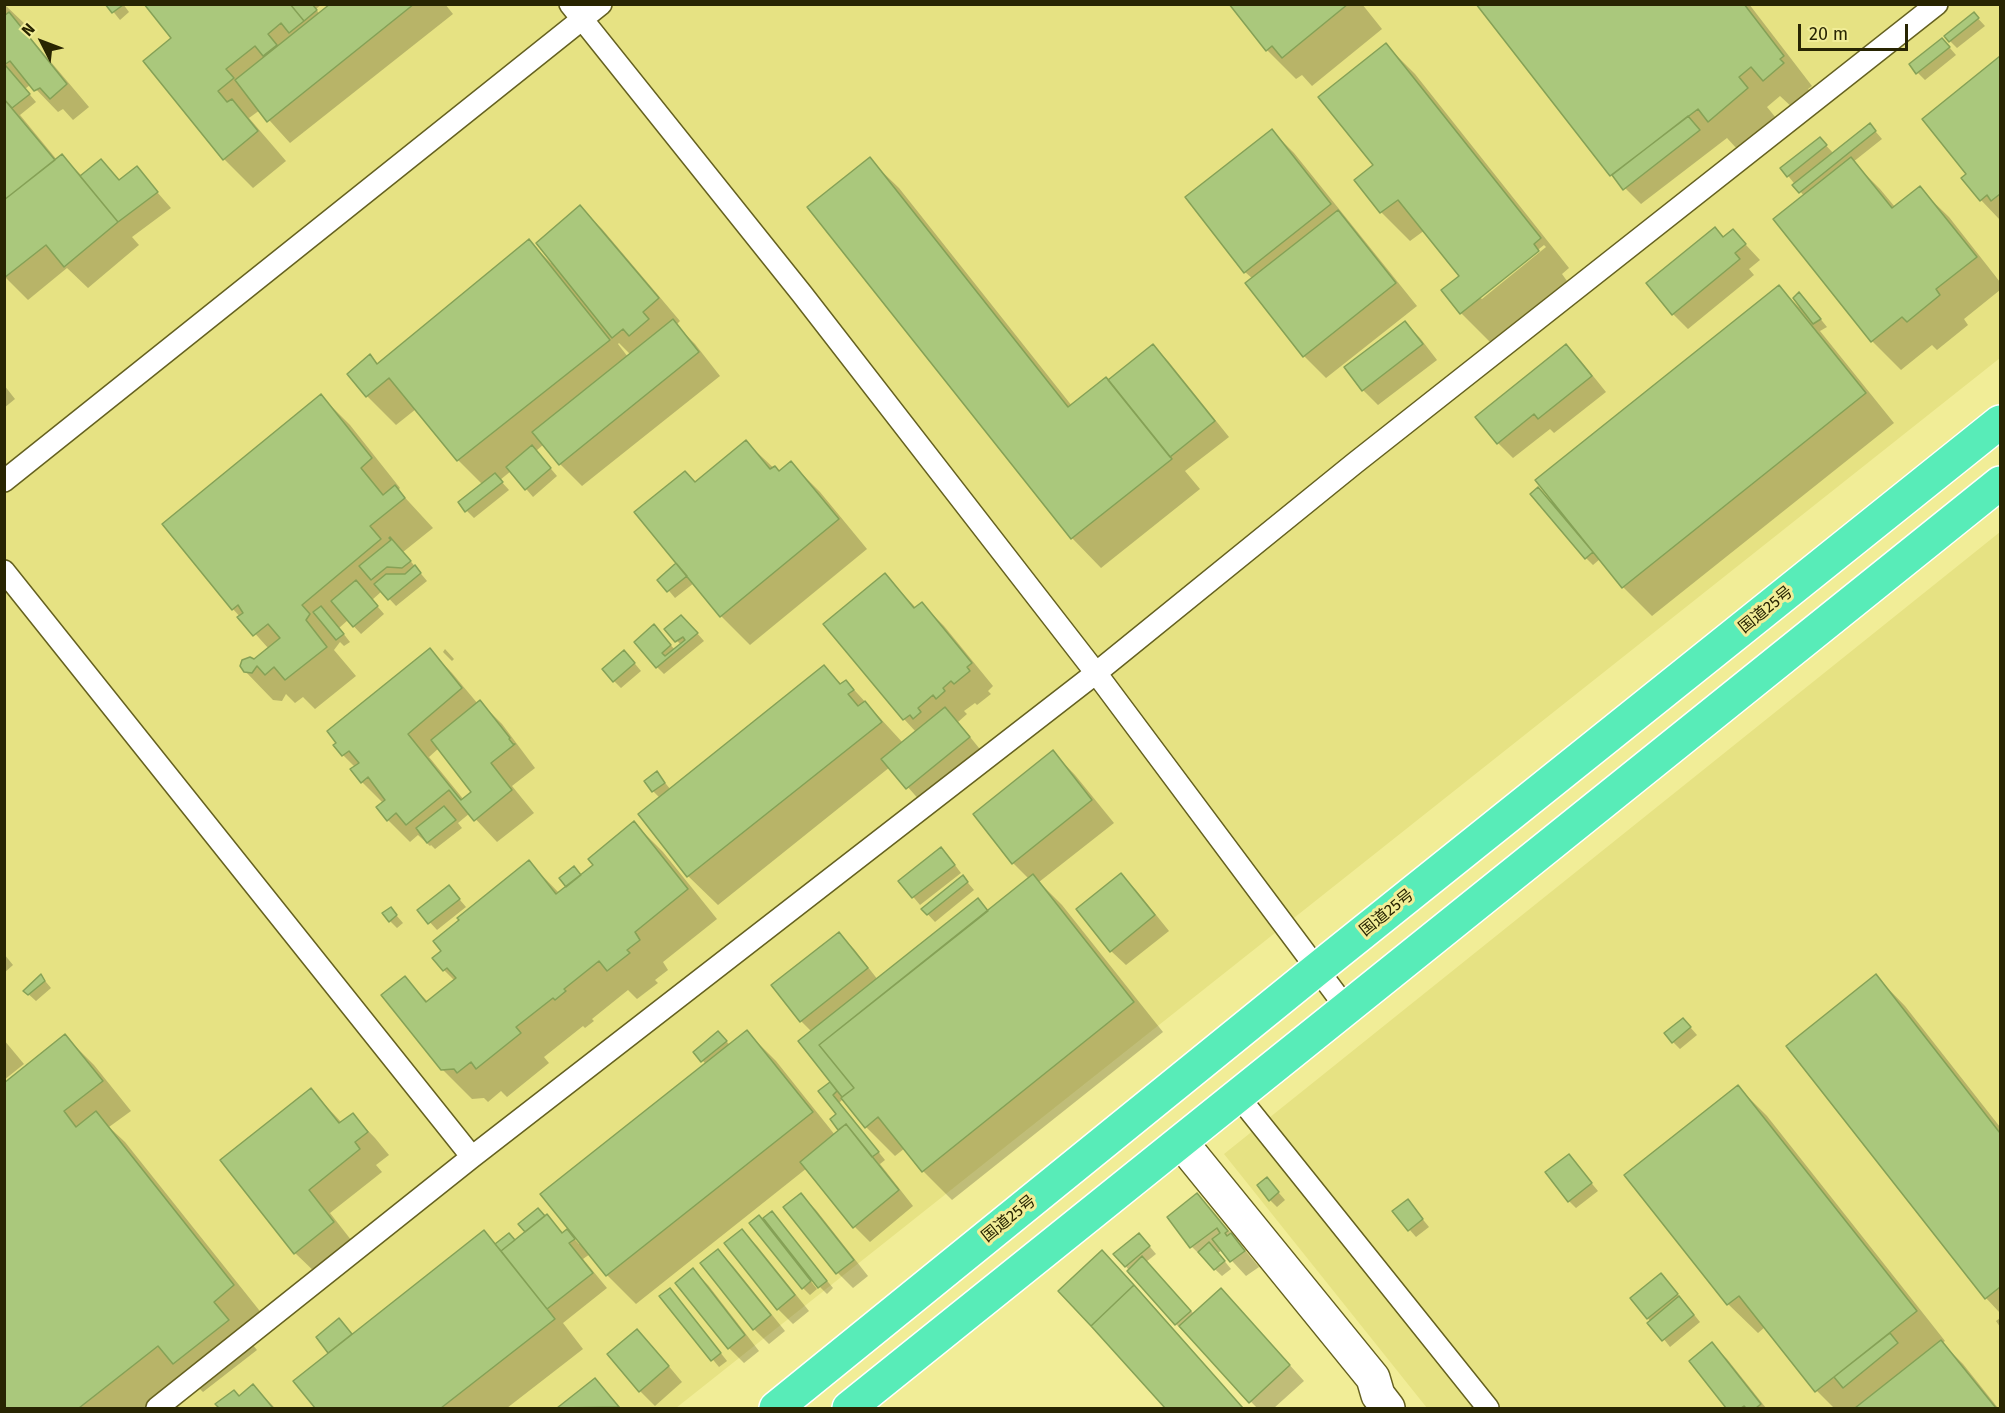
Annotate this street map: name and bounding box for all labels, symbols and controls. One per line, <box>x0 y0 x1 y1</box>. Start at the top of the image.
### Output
north arrow <box>12 12 72 72</box>
scale bar <box>1801 12 1910 50</box>
text: N <box>18 19 39 40</box>
text: 20 m <box>1809 23 1848 45</box>
street label: 国道25号 <box>1735 582 1797 638</box>
street label: 国道25号 <box>1356 885 1418 941</box>
street label: 国道25号 <box>978 1191 1040 1247</box>

